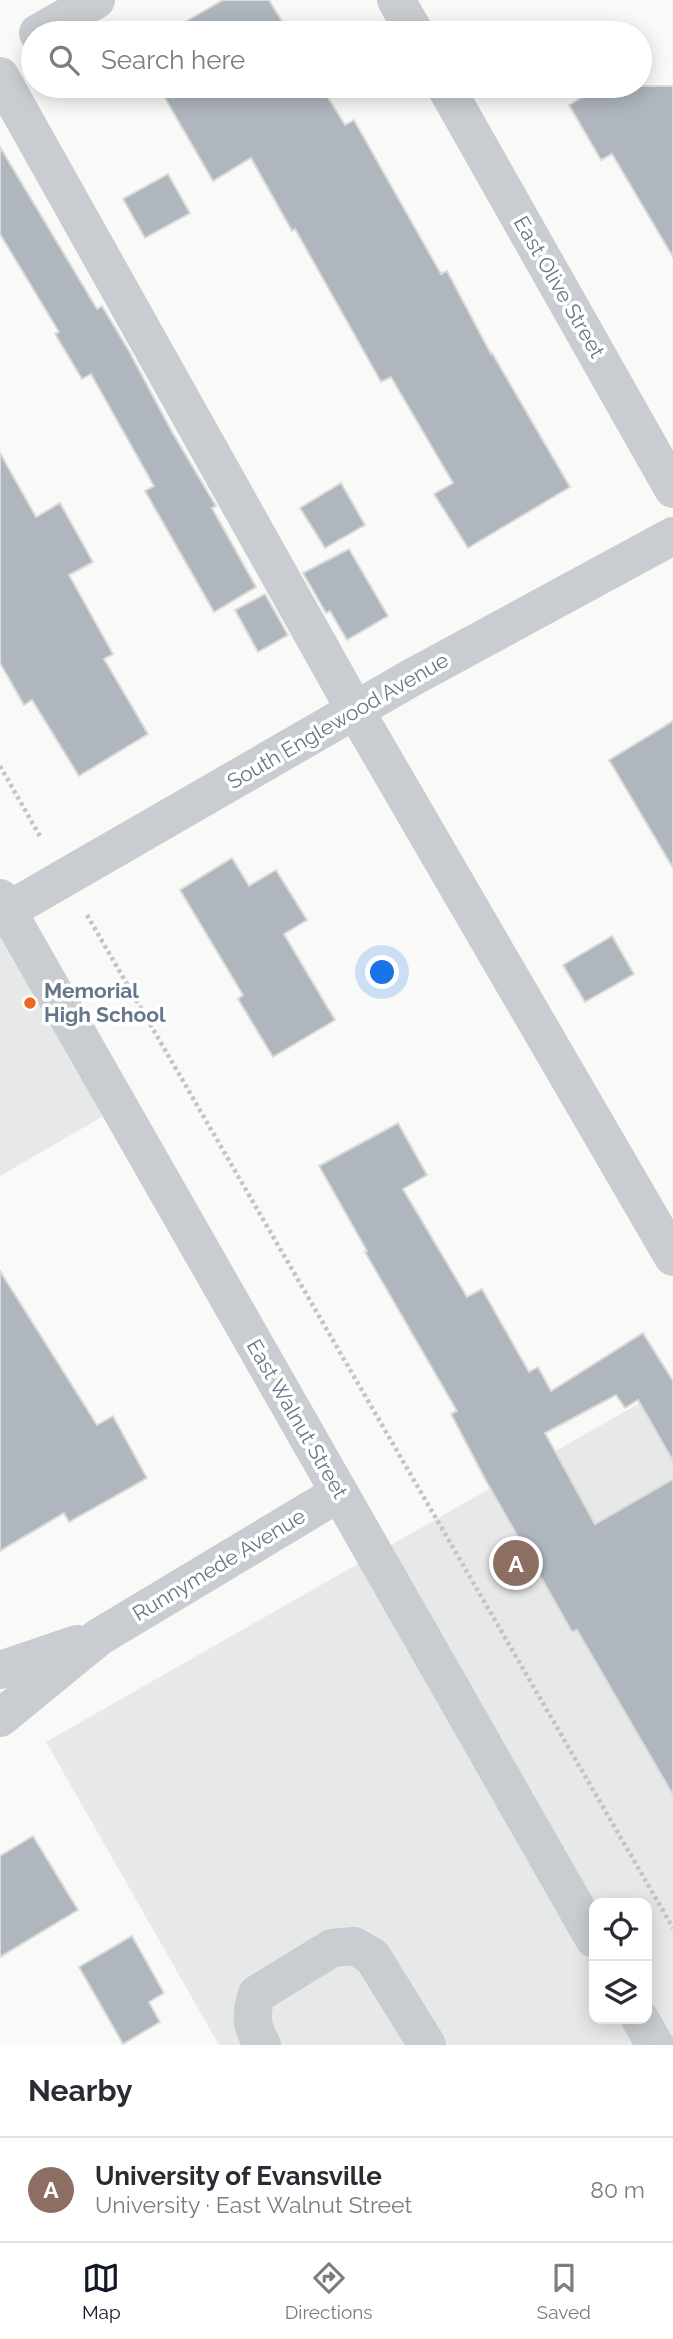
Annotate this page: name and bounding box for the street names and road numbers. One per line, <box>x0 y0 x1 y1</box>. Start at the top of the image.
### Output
street label: East Olive Street <box>509 211 610 362</box>
street label: South Englewood Avenue <box>223 647 453 794</box>
street label: East Walnut Street <box>242 1335 353 1503</box>
street label: Runnymede Avenue <box>128 1503 310 1626</box>

